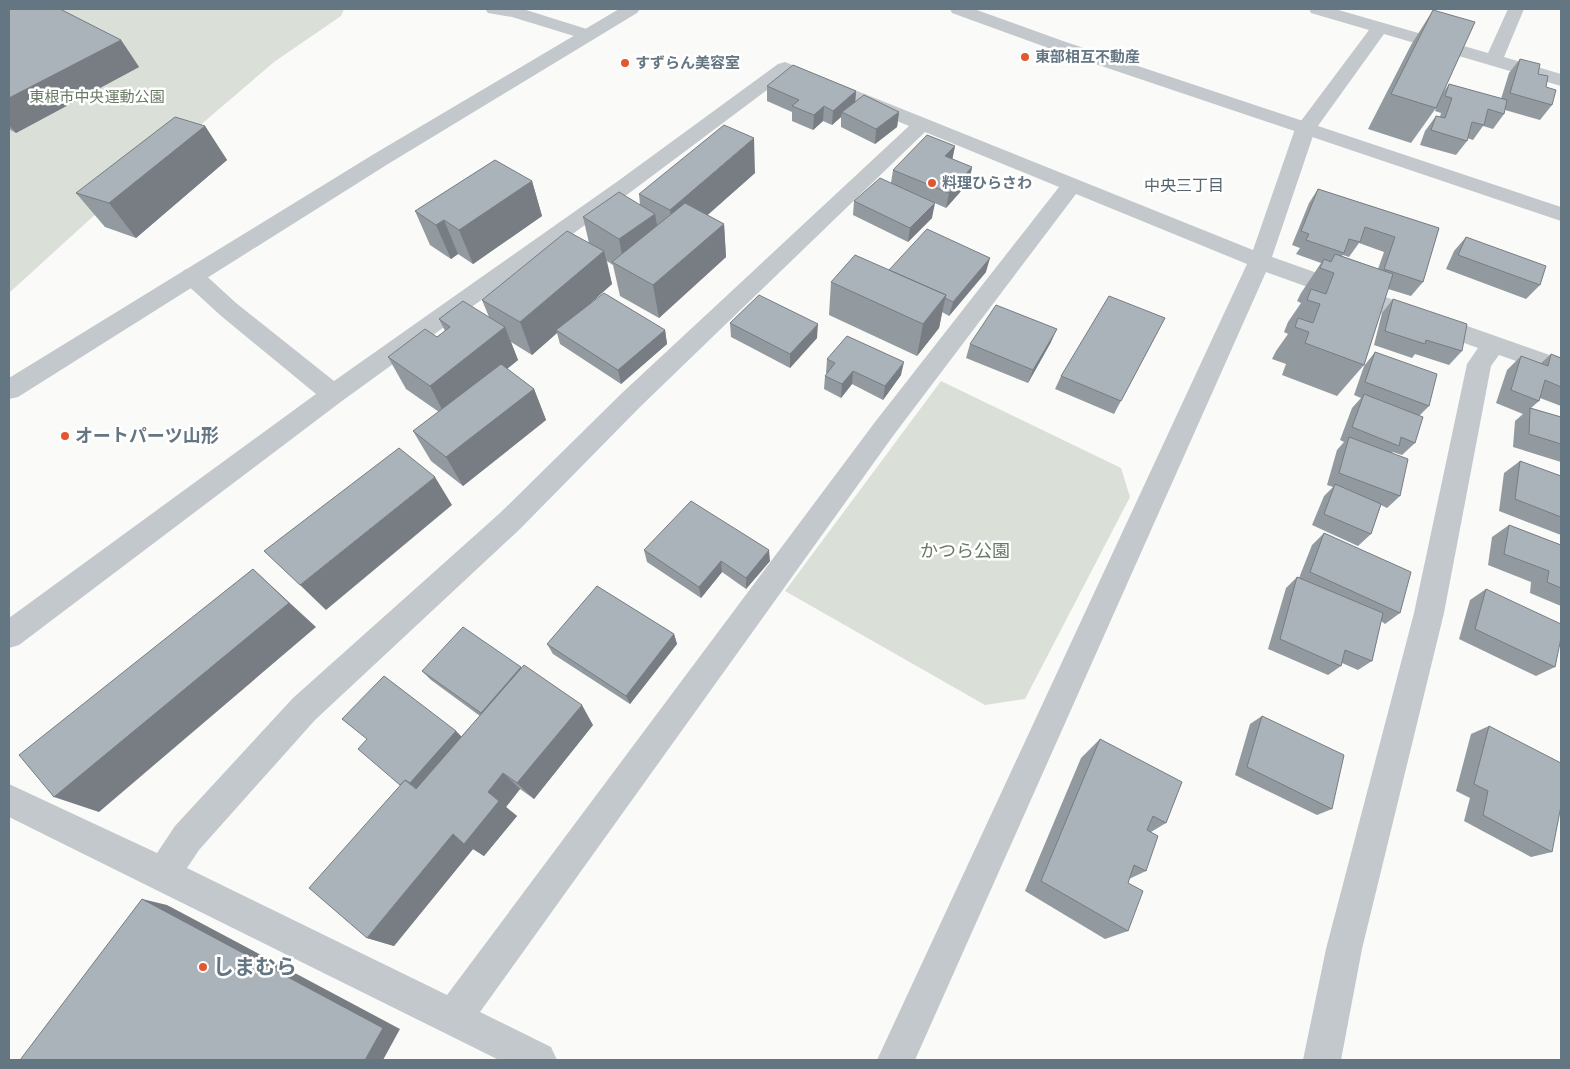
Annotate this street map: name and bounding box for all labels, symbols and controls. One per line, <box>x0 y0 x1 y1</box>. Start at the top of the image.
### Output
place label: 東部相互不動産 <box>1035 46 1140 68</box>
marker: 東部相互不動産 <box>1019 51 1031 63</box>
place label: すずらん美容室 <box>635 52 740 74</box>
marker: すずらん美容室 <box>619 57 631 69</box>
park label: 東根市中央運動公園 <box>29 86 165 108</box>
place label: 料理ひらさわ <box>942 172 1032 194</box>
district label: 中央三丁目 <box>1144 174 1224 197</box>
marker: 料理ひらさわ <box>926 177 938 189</box>
place label: オートパーツ山形 <box>75 423 219 449</box>
marker: オートパーツ山形 <box>59 430 71 442</box>
park label: かつら公園 <box>920 538 1010 564</box>
place label: しまむら <box>213 952 297 982</box>
marker: しまむら <box>197 961 209 973</box>

